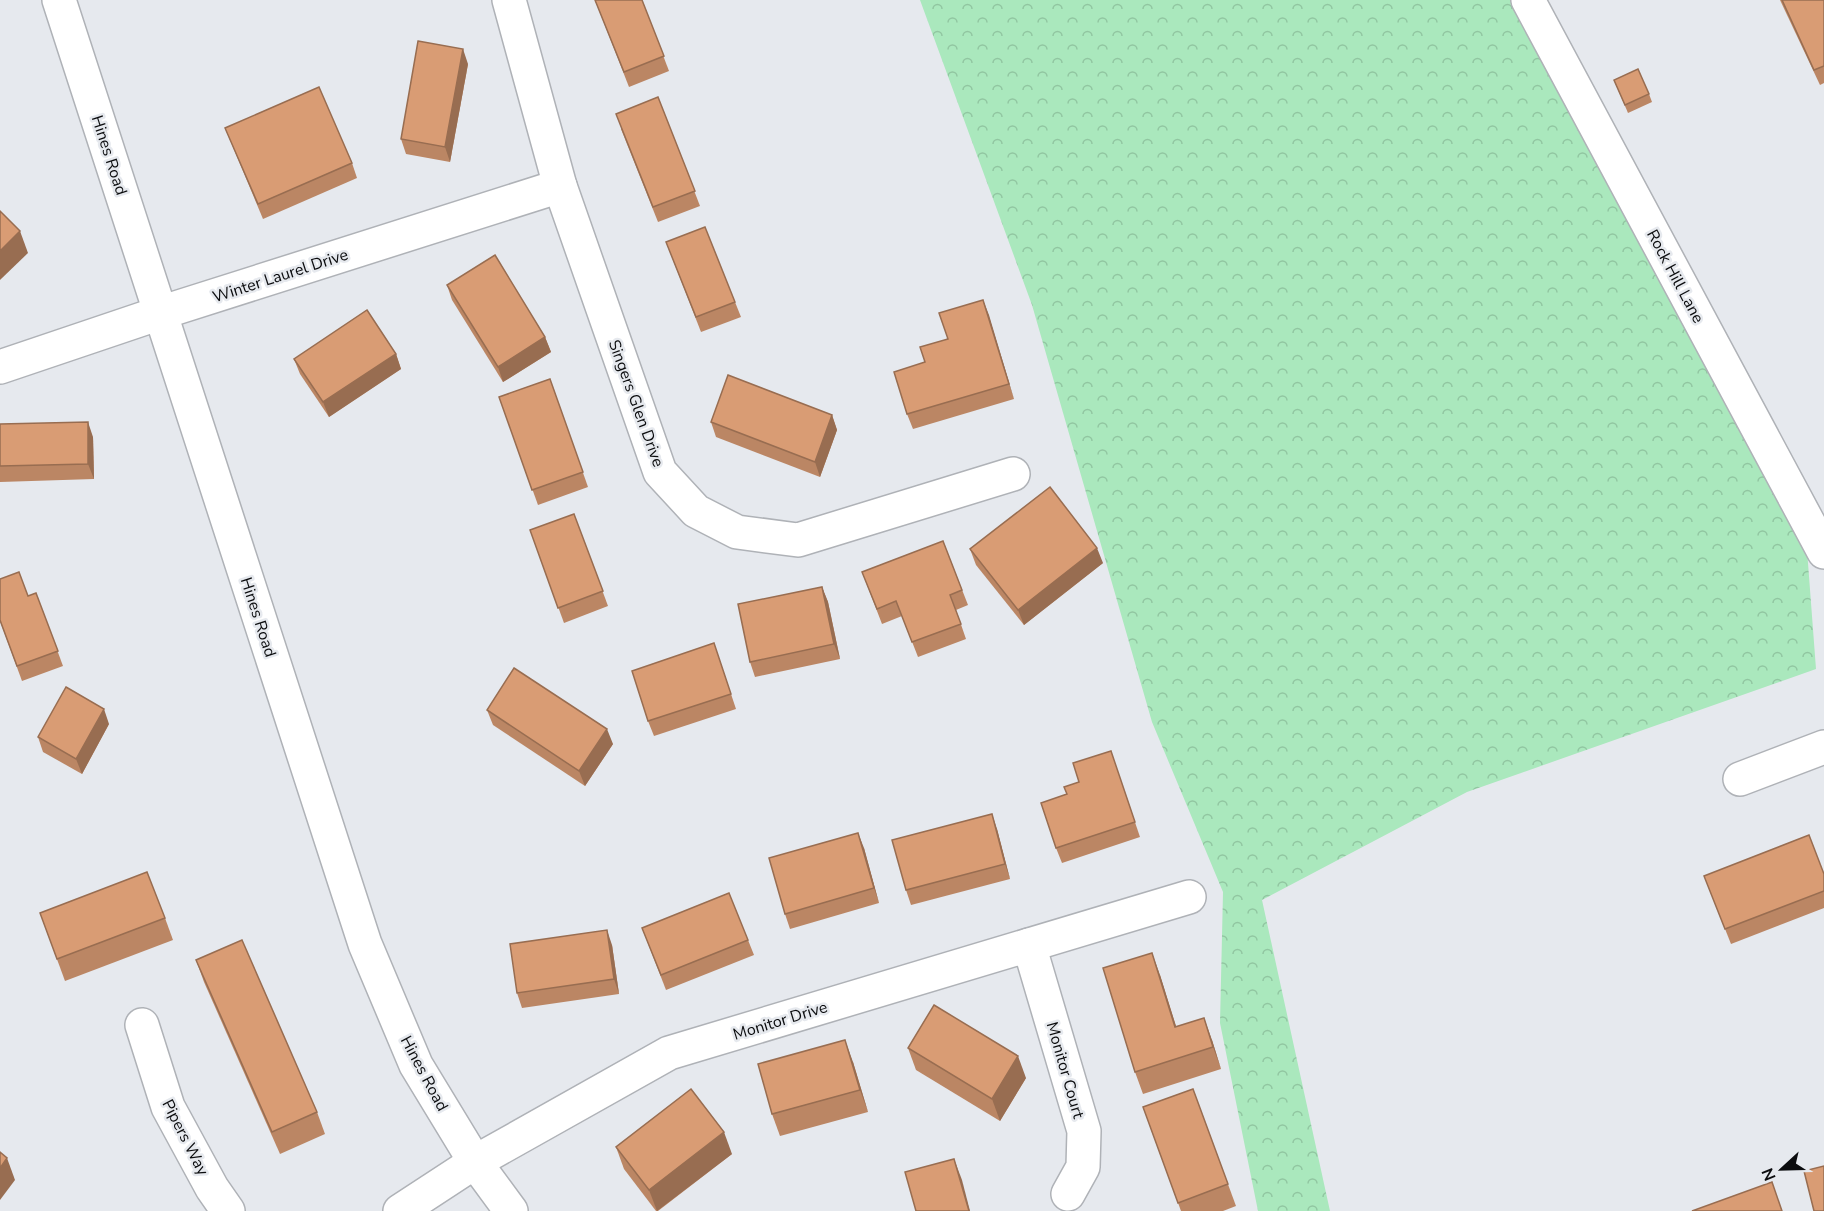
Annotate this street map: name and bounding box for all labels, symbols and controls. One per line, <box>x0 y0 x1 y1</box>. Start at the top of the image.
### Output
street label: Hines Road <box>86 113 132 198</box>
street label: Rock Hill Lane <box>1641 226 1709 327</box>
street label: Winter Laurel Drive <box>210 244 351 308</box>
street label: Singers Glen Drive <box>603 337 669 470</box>
street label: Hines Road <box>235 575 281 660</box>
street label: Monitor Drive <box>730 996 830 1046</box>
street label: Monitor Court <box>1041 1019 1089 1121</box>
street label: Hines Road <box>395 1032 453 1115</box>
street label: Pipers Way <box>157 1096 214 1180</box>
north arrow <box>1752 1139 1812 1199</box>
text: N <box>1757 1165 1781 1184</box>

